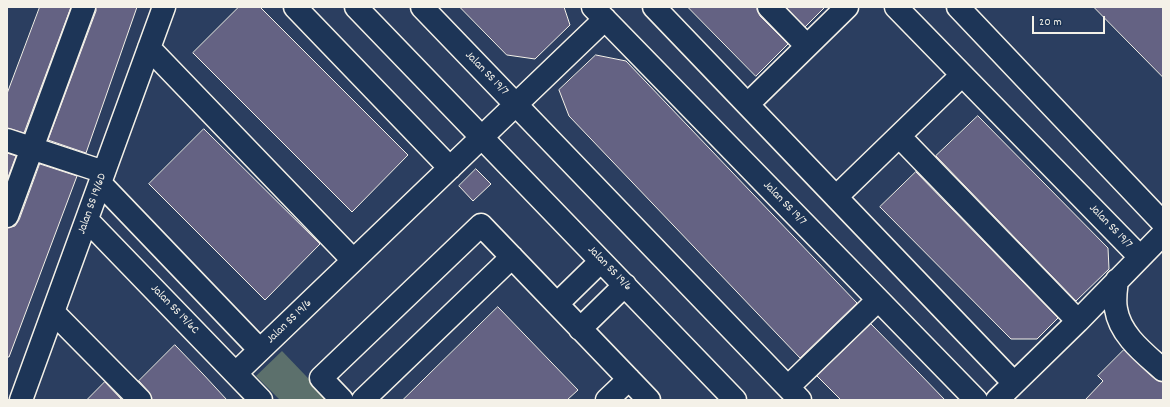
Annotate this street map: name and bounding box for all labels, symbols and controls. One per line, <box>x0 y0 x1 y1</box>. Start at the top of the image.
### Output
scale bar <box>1034 8 1107 34</box>
text: 20 m <box>1039 14 1062 31</box>
street label: Jalan SS 19/7 <box>461 49 511 99</box>
street label: Jalan SS 19/6D <box>75 172 111 236</box>
street label: Jalan SS 19/7 <box>759 179 809 229</box>
street label: Jalan SS 19/7 <box>1085 202 1135 252</box>
street label: Jalan SS 19/6 <box>584 243 634 295</box>
street label: Jalan SS 19/6C <box>147 282 201 338</box>
street label: Jalan SS 19/6 <box>264 297 316 347</box>

